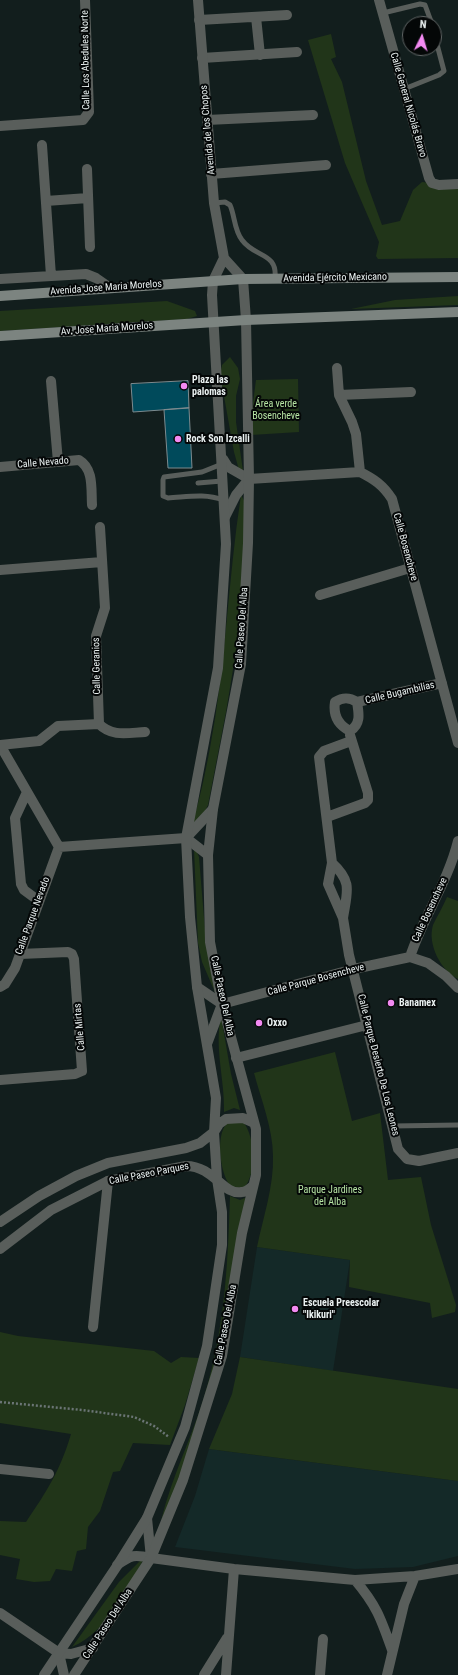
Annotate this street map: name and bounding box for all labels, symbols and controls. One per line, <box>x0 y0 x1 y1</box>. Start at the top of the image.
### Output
street label: Calle Los Abedules Norte <box>79 10 93 110</box>
north arrow <box>402 16 442 56</box>
text: N <box>419 18 427 31</box>
street label: Calle General Nicolás Bravo <box>387 51 429 159</box>
street label: Avenida de los Chopos <box>198 85 218 175</box>
street label: Avenida Ejército Mexicano <box>283 271 387 285</box>
street label: Avenida Jose Maria Morelos <box>50 278 162 298</box>
street label: Av. Jose Maria Morelos <box>60 320 154 338</box>
place label: Plaza las palomas <box>192 374 228 398</box>
marker: Plaza las palomas <box>179 381 189 391</box>
park label: Área verde Bosencheve <box>252 398 300 422</box>
place label: Rock Son Izcalli <box>186 433 250 445</box>
marker: Rock Son Izcalli <box>173 434 183 444</box>
street label: Calle Nevado <box>17 455 69 471</box>
street label: Calle Bosencheve <box>390 512 420 582</box>
street label: Calle Paseo Del Alba <box>233 587 251 669</box>
street label: Calle Geranios <box>91 637 103 695</box>
street label: Calle Bugambilias <box>364 679 436 707</box>
street label: Calle Parque Nevado <box>13 875 53 957</box>
street label: Calle Bosencheve <box>410 876 450 944</box>
street label: Calle Paseo Del Alba <box>208 955 236 1037</box>
street label: Calle Parque Bosencheve <box>266 961 366 999</box>
street label: Calle Parque Desierto De Los Leones <box>355 993 401 1137</box>
place label: Banamex <box>399 997 436 1009</box>
marker: Banamex <box>386 998 396 1008</box>
street label: Calle Mirtas <box>72 1003 88 1051</box>
place label: Oxxo <box>267 1017 287 1029</box>
marker: Oxxo <box>254 1018 264 1028</box>
street label: Calle Paseo Parques <box>108 1160 190 1188</box>
park label: Parque Jardines del Alba <box>298 1184 362 1208</box>
street label: Calle Paseo Del Alba <box>212 1284 240 1366</box>
place label: Escuela Preescolar "Ikikuri" <box>303 1297 379 1320</box>
marker: Escuela Preescolar "Ikikuri" <box>290 1304 300 1314</box>
street label: Calle Paseo Del Alba <box>81 1586 135 1662</box>

